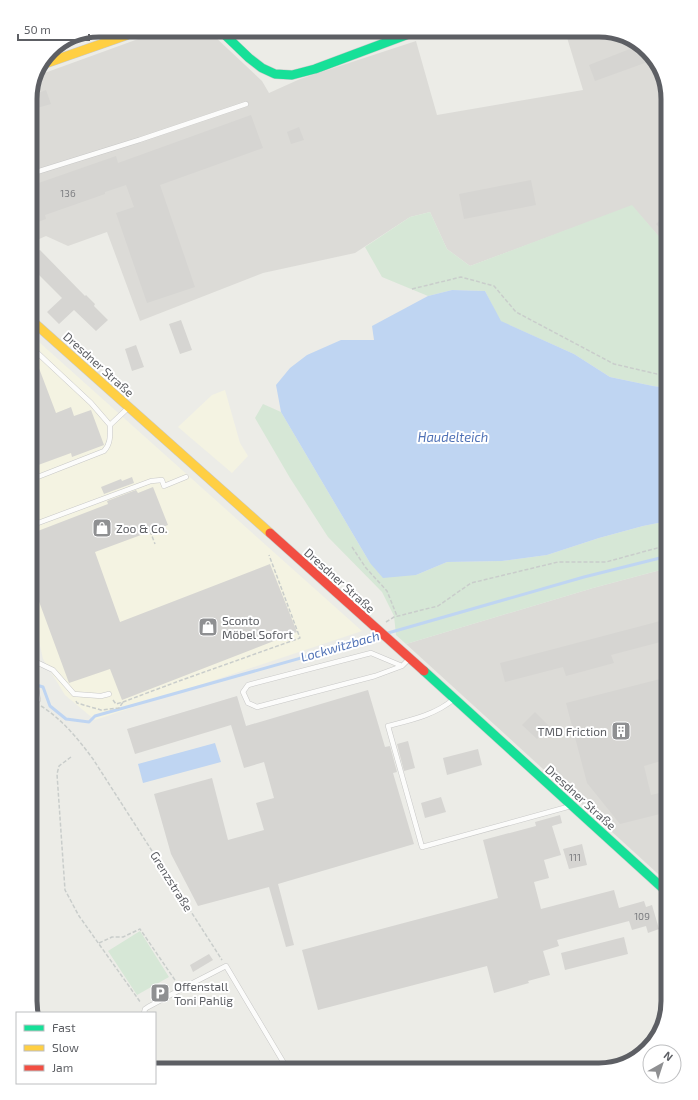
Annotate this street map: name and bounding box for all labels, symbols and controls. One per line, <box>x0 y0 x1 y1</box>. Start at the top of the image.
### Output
scale bar <box>18 16 89 42</box>
text: 50 m <box>24 22 51 36</box>
house number: 136 <box>60 187 76 199</box>
street label: Dresdner Straße <box>61 329 137 399</box>
water label: Haudelteich <box>418 429 488 445</box>
shop icon: Zoo & Co. <box>91 517 113 539</box>
place label: Zoo & Co. <box>116 521 167 535</box>
street label: Dresdner Straße <box>302 545 378 615</box>
place label: Sconto Möbel Sofort <box>222 613 293 641</box>
shop icon: Sconto Möbel Sofort <box>197 616 219 638</box>
water label: Lockwitzbach <box>299 627 381 665</box>
building icon: TMD Friction <box>610 720 632 742</box>
place label: TMD Friction <box>538 724 607 738</box>
street label: Dresdner Straße <box>543 762 619 832</box>
street label: Grenzstraße <box>148 848 196 914</box>
house number: 111 <box>569 851 581 863</box>
house number: 109 <box>634 910 650 922</box>
place label: Offenstall Toni Pahlig <box>174 979 233 1007</box>
parking icon: Offenstall Toni Pahlig <box>149 982 171 1004</box>
legend <box>16 1012 156 1084</box>
text: Fast <box>52 1020 76 1034</box>
text: Slow <box>52 1040 79 1054</box>
north arrow <box>642 1044 682 1084</box>
text: N <box>661 1048 676 1063</box>
text: Jam <box>52 1060 73 1074</box>

